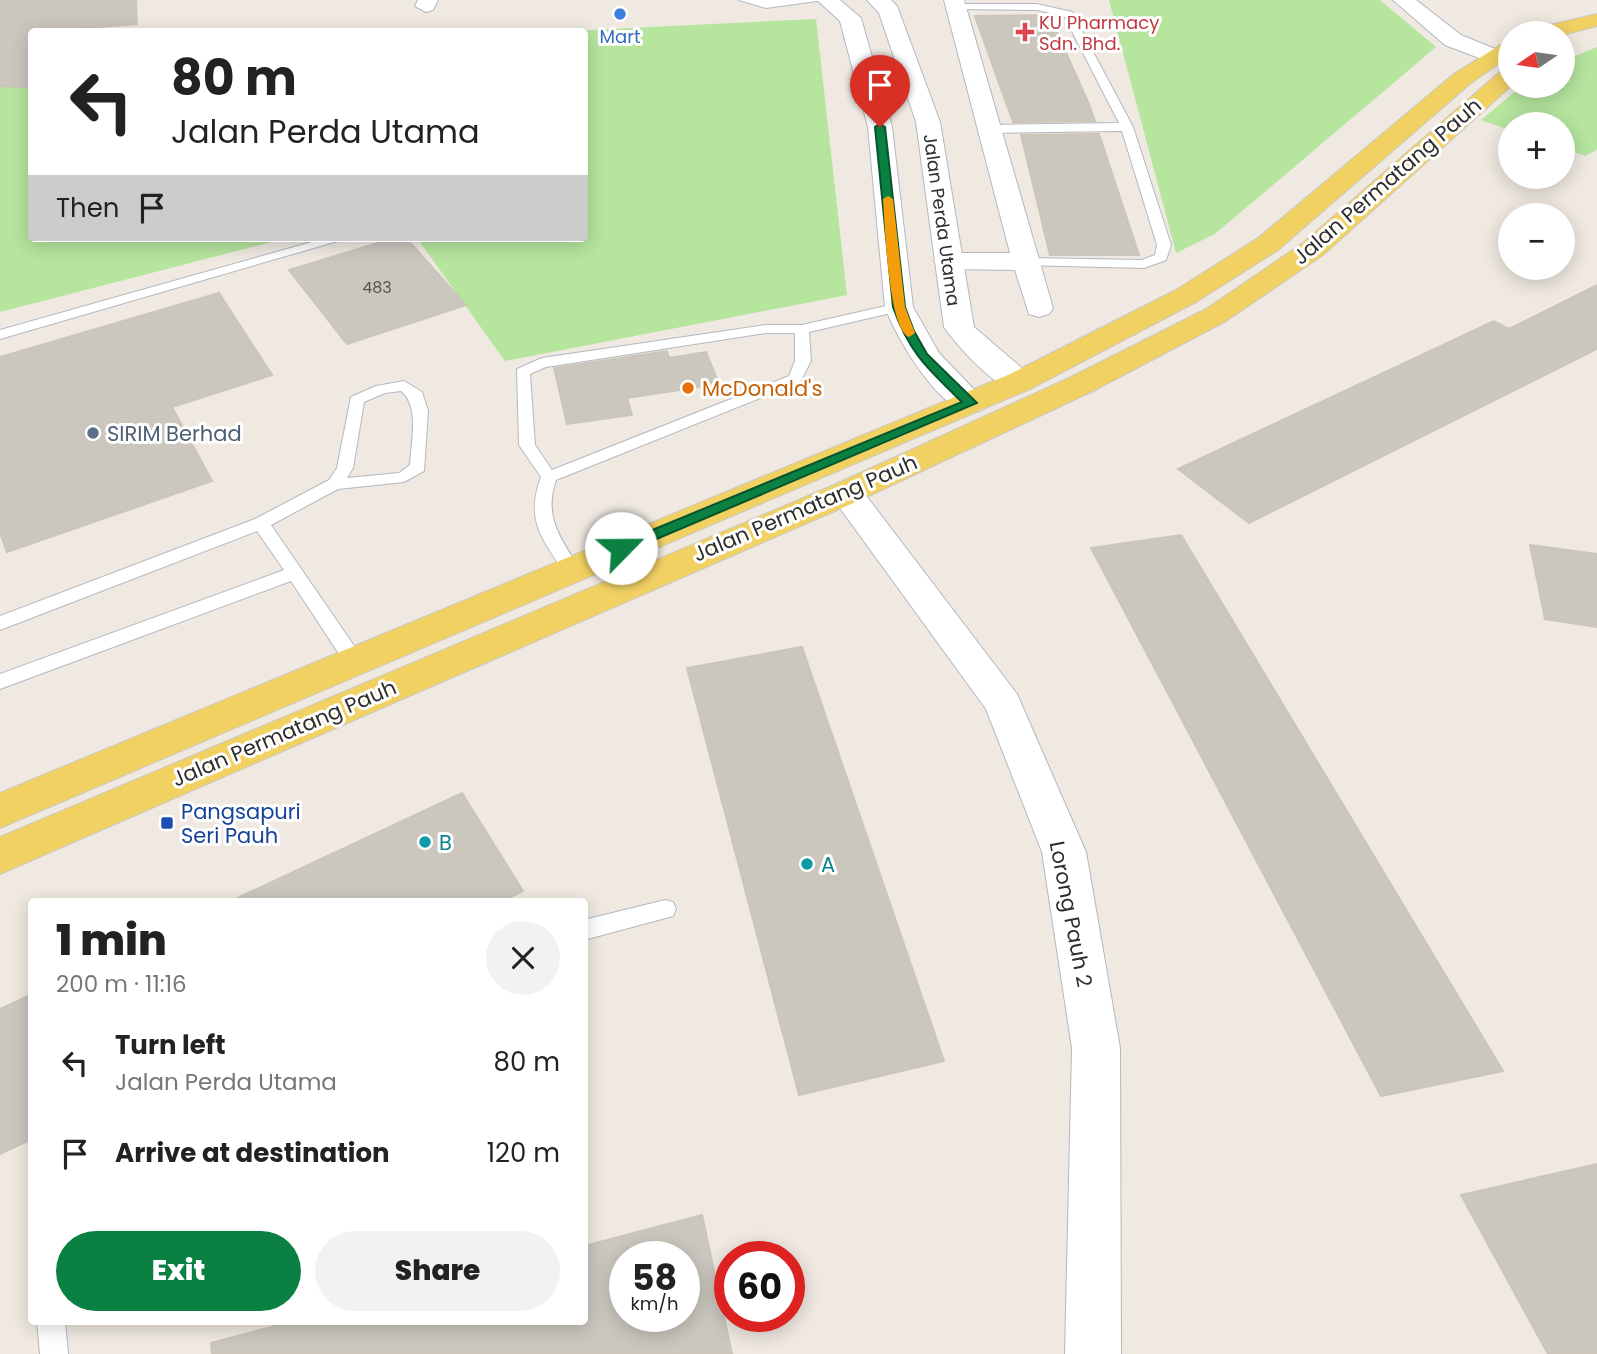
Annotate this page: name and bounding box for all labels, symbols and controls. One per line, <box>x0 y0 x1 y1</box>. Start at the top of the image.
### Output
marker: Mart <box>612 6 628 22</box>
place label: KU Pharmacy Sdn. Bhd. <box>1039 10 1159 56</box>
north arrow <box>1498 21 1575 98</box>
map controls <box>1498 21 1575 280</box>
place label: Mart <box>600 24 640 49</box>
marker: KU Pharmacy Sdn. Bhd. <box>1017 24 1033 40</box>
text: 80 m <box>171 44 297 112</box>
pin <box>850 55 910 127</box>
icon: left <box>56 56 147 147</box>
icon: arrive <box>861 66 899 104</box>
street label: Jalan Permatang Pauh <box>1287 91 1487 271</box>
text: Jalan Perda Utama <box>171 109 480 154</box>
button: + <box>1498 112 1575 189</box>
street label: Jalan Perda Utama <box>918 132 966 308</box>
icon: arrive <box>133 189 171 227</box>
text: Then <box>56 190 119 226</box>
button: − <box>1498 203 1575 280</box>
house number: 483 <box>362 276 392 299</box>
place label: McDonald's <box>702 374 822 403</box>
marker: McDonald's <box>680 380 696 396</box>
place label: SIRIM Berhad <box>107 419 242 448</box>
marker: SIRIM Berhad <box>85 425 101 441</box>
street label: Jalan Permatang Pauh <box>688 448 922 568</box>
position arrow <box>584 511 658 585</box>
street label: Jalan Permatang Pauh <box>167 673 401 793</box>
place label: Pangsapuri Seri Pauh <box>181 797 301 850</box>
marker: Pangsapuri Seri Pauh <box>159 815 175 831</box>
place label: B <box>439 828 452 857</box>
marker: B <box>417 834 433 850</box>
street label: Lorong Pauh 2 <box>1043 839 1099 989</box>
place label: A <box>821 850 835 879</box>
marker: A <box>799 856 815 872</box>
text: 1 min <box>56 911 167 970</box>
button: close <box>486 921 560 995</box>
text: 200 m · 11:16 <box>56 968 187 1000</box>
text: Turn left <box>115 1027 226 1063</box>
icon: left <box>56 1044 94 1082</box>
text: 80 m <box>494 1044 560 1080</box>
text: Jalan Perda Utama <box>115 1066 337 1098</box>
icon: arrive <box>56 1135 94 1173</box>
text: Arrive at destination <box>115 1135 390 1171</box>
text: 120 m <box>487 1135 560 1171</box>
button: Exit <box>56 1231 301 1311</box>
button: Share <box>315 1231 560 1311</box>
speed limit sign: 60 <box>714 1241 805 1332</box>
text: 58 <box>632 1253 677 1302</box>
text: km/h <box>631 1291 678 1316</box>

